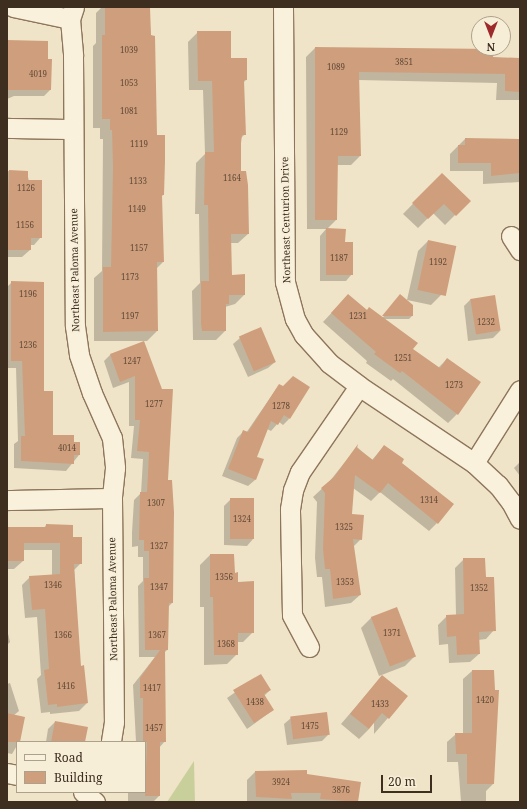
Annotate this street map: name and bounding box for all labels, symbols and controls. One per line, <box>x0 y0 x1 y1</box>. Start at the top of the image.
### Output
north arrow <box>471 16 511 56</box>
text: N <box>487 40 495 55</box>
house number: 1039 <box>120 45 138 55</box>
house number: 3851 <box>395 57 413 67</box>
house number: 1089 <box>327 62 345 72</box>
house number: 4019 <box>29 69 47 79</box>
house number: 1053 <box>120 78 138 88</box>
house number: 1081 <box>120 106 138 116</box>
house number: 1129 <box>330 127 348 137</box>
house number: 1119 <box>130 139 148 149</box>
street label: Northeast Centurion Drive <box>279 157 293 283</box>
house number: 1164 <box>223 173 241 183</box>
house number: 1133 <box>129 176 147 186</box>
house number: 1126 <box>17 183 35 193</box>
house number: 1149 <box>128 204 146 214</box>
street label: Northeast Paloma Avenue <box>68 208 82 332</box>
house number: 1156 <box>16 220 34 230</box>
house number: 1157 <box>130 243 148 253</box>
house number: 1187 <box>330 253 348 263</box>
house number: 1192 <box>429 257 447 267</box>
house number: 1173 <box>121 272 139 282</box>
house number: 1196 <box>19 289 37 299</box>
house number: 1197 <box>121 311 139 321</box>
house number: 1231 <box>349 311 367 321</box>
house number: 1232 <box>477 317 495 327</box>
house number: 1236 <box>19 340 37 350</box>
house number: 1251 <box>394 353 412 363</box>
house number: 1247 <box>123 356 141 366</box>
house number: 1273 <box>445 380 463 390</box>
house number: 1277 <box>145 399 163 409</box>
house number: 1278 <box>272 401 290 411</box>
house number: 4014 <box>58 443 76 453</box>
house number: 1314 <box>420 495 438 505</box>
house number: 1307 <box>147 498 165 508</box>
house number: 1324 <box>233 514 251 524</box>
house number: 1325 <box>335 522 353 532</box>
street label: Northeast Paloma Avenue <box>106 537 120 661</box>
house number: 1327 <box>150 541 168 551</box>
house number: 1356 <box>215 572 233 582</box>
house number: 1353 <box>336 577 354 587</box>
house number: 1346 <box>44 580 62 590</box>
house number: 1347 <box>150 582 168 592</box>
house number: 1352 <box>470 583 488 593</box>
house number: 1371 <box>383 628 401 638</box>
house number: 1366 <box>54 630 72 640</box>
house number: 1367 <box>148 630 166 640</box>
house number: 1368 <box>217 639 235 649</box>
house number: 1416 <box>57 681 75 691</box>
house number: 1417 <box>143 683 161 693</box>
house number: 1420 <box>476 695 494 705</box>
house number: 1438 <box>246 697 264 707</box>
house number: 1433 <box>371 699 389 709</box>
house number: 1475 <box>301 721 319 731</box>
house number: 1457 <box>145 723 163 733</box>
legend <box>16 741 146 793</box>
text: Road <box>54 749 83 766</box>
scale bar <box>383 767 434 793</box>
text: Building <box>54 769 102 786</box>
text: 20 m <box>388 773 416 790</box>
house number: 3924 <box>272 777 290 787</box>
house number: 3876 <box>332 785 350 795</box>

